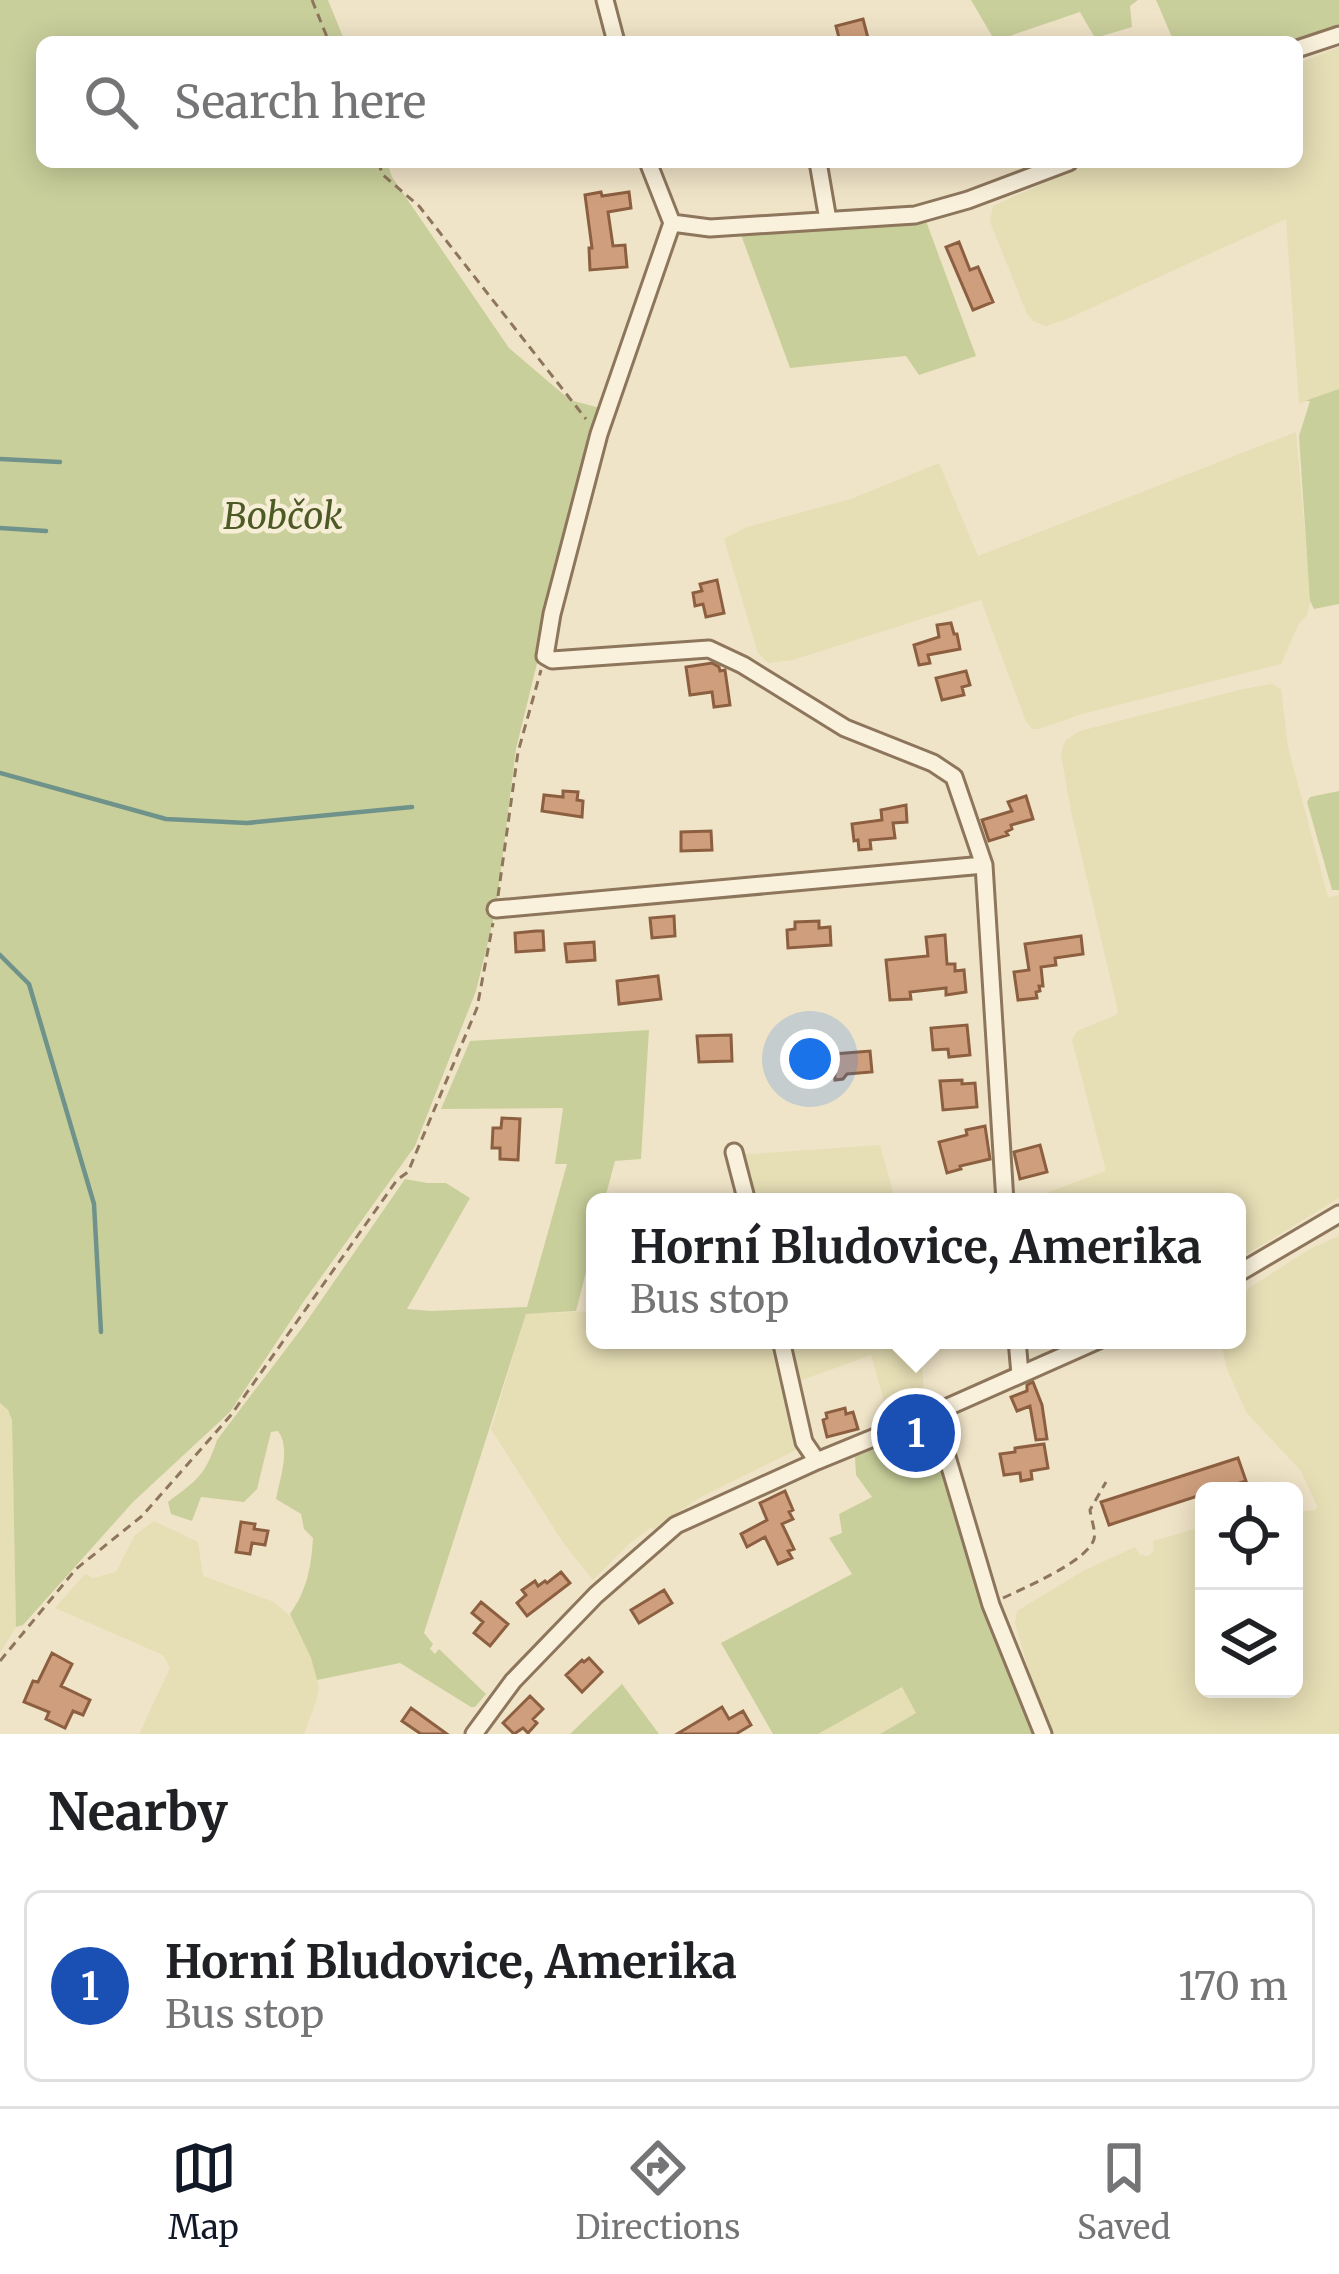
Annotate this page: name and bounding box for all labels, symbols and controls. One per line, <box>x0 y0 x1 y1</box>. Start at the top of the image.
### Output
search box <box>36 36 1303 168</box>
icon: search <box>78 69 144 135</box>
text: Search here <box>174 74 426 130</box>
park label: Bobčok <box>223 494 343 539</box>
your location <box>780 1029 840 1089</box>
popup <box>586 1193 1246 1349</box>
text: Horní Bludovice, Amerika <box>630 1219 1202 1275</box>
text: Bus stop <box>630 1275 789 1324</box>
pin: 1 <box>877 1388 955 1478</box>
map controls <box>1195 1482 1303 1698</box>
button: locate <box>1195 1482 1303 1590</box>
button: layers <box>1195 1590 1303 1698</box>
text: Nearby <box>48 1780 228 1844</box>
text: Horní Bludovice, Amerika <box>165 1934 737 1990</box>
text: 1 <box>81 1962 99 2011</box>
text: 170 m <box>1178 1962 1288 2011</box>
text: Bus stop <box>165 1990 324 2039</box>
tab: Map <box>168 2135 239 2248</box>
tab: Directions <box>575 2135 740 2248</box>
tab: Saved <box>1077 2135 1171 2248</box>

